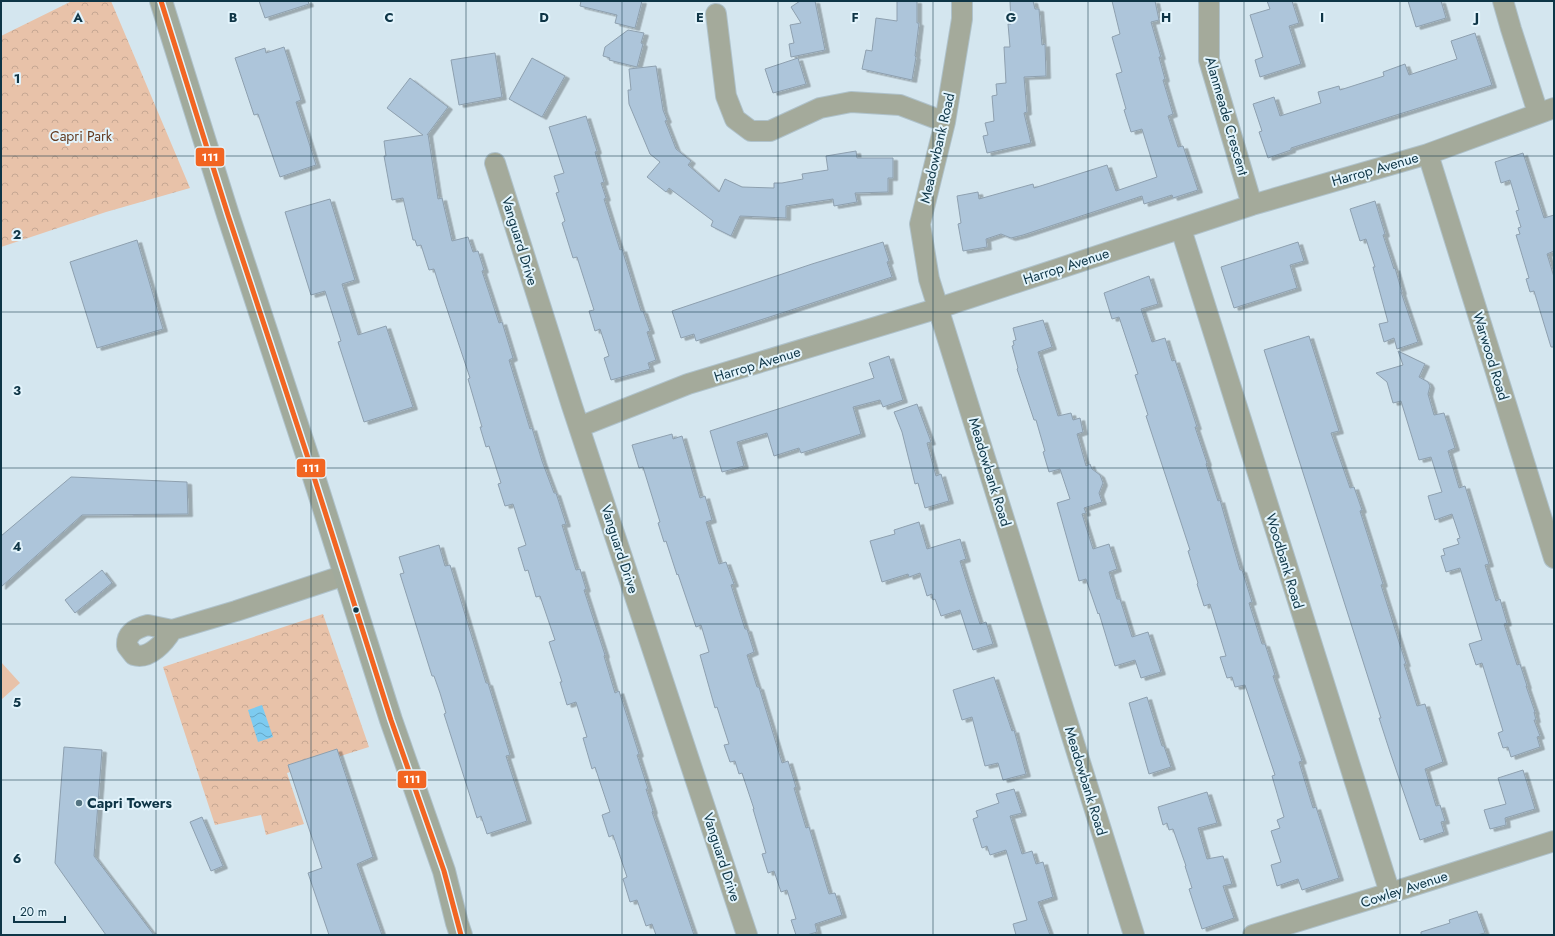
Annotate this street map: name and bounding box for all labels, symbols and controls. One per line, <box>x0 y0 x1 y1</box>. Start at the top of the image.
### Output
text: A <box>72 8 83 27</box>
text: B <box>229 8 238 27</box>
text: C <box>384 8 394 27</box>
text: D <box>539 8 549 27</box>
text: E <box>696 8 704 27</box>
text: F <box>851 8 859 27</box>
text: G <box>1006 8 1017 27</box>
text: H <box>1161 8 1171 27</box>
text: I <box>1320 8 1324 27</box>
text: J <box>1472 8 1479 27</box>
street label: Alanmeade Crescent <box>1201 54 1254 178</box>
text: 1 <box>14 69 20 88</box>
street label: Meadowbank Road <box>915 91 959 205</box>
park label: Capri Park <box>50 126 113 146</box>
line badge: 111 <box>195 147 225 167</box>
street label: Harrop Avenue <box>1329 147 1421 191</box>
text: 111 <box>202 149 218 165</box>
street label: Vanguard Drive <box>497 194 543 288</box>
text: 2 <box>13 225 21 244</box>
street label: Harrop Avenue <box>1020 243 1112 289</box>
street label: Warwood Road <box>1468 309 1514 403</box>
street label: Harrop Avenue <box>711 341 803 387</box>
text: 3 <box>13 381 21 400</box>
street label: Meadowbank Road <box>964 415 1016 529</box>
line badge: 111 <box>296 458 326 478</box>
text: 111 <box>303 460 319 476</box>
street label: Vanguard Drive <box>596 502 644 596</box>
street label: Woodbank Road <box>1261 511 1309 611</box>
text: 4 <box>12 537 22 556</box>
unlabelled marker <box>351 605 361 615</box>
text: 5 <box>13 693 21 712</box>
street label: Meadowbank Road <box>1060 724 1112 838</box>
line badge: 111 <box>397 770 427 789</box>
text: 111 <box>404 771 420 787</box>
place label: Capri Towers <box>87 793 173 813</box>
marker: Capri Towers <box>74 798 84 808</box>
street label: Vanguard Drive <box>698 810 746 904</box>
text: 6 <box>13 849 22 868</box>
street label: Cowley Avenue <box>1358 865 1450 913</box>
scale bar <box>14 898 65 924</box>
text: 20 m <box>20 903 47 921</box>

